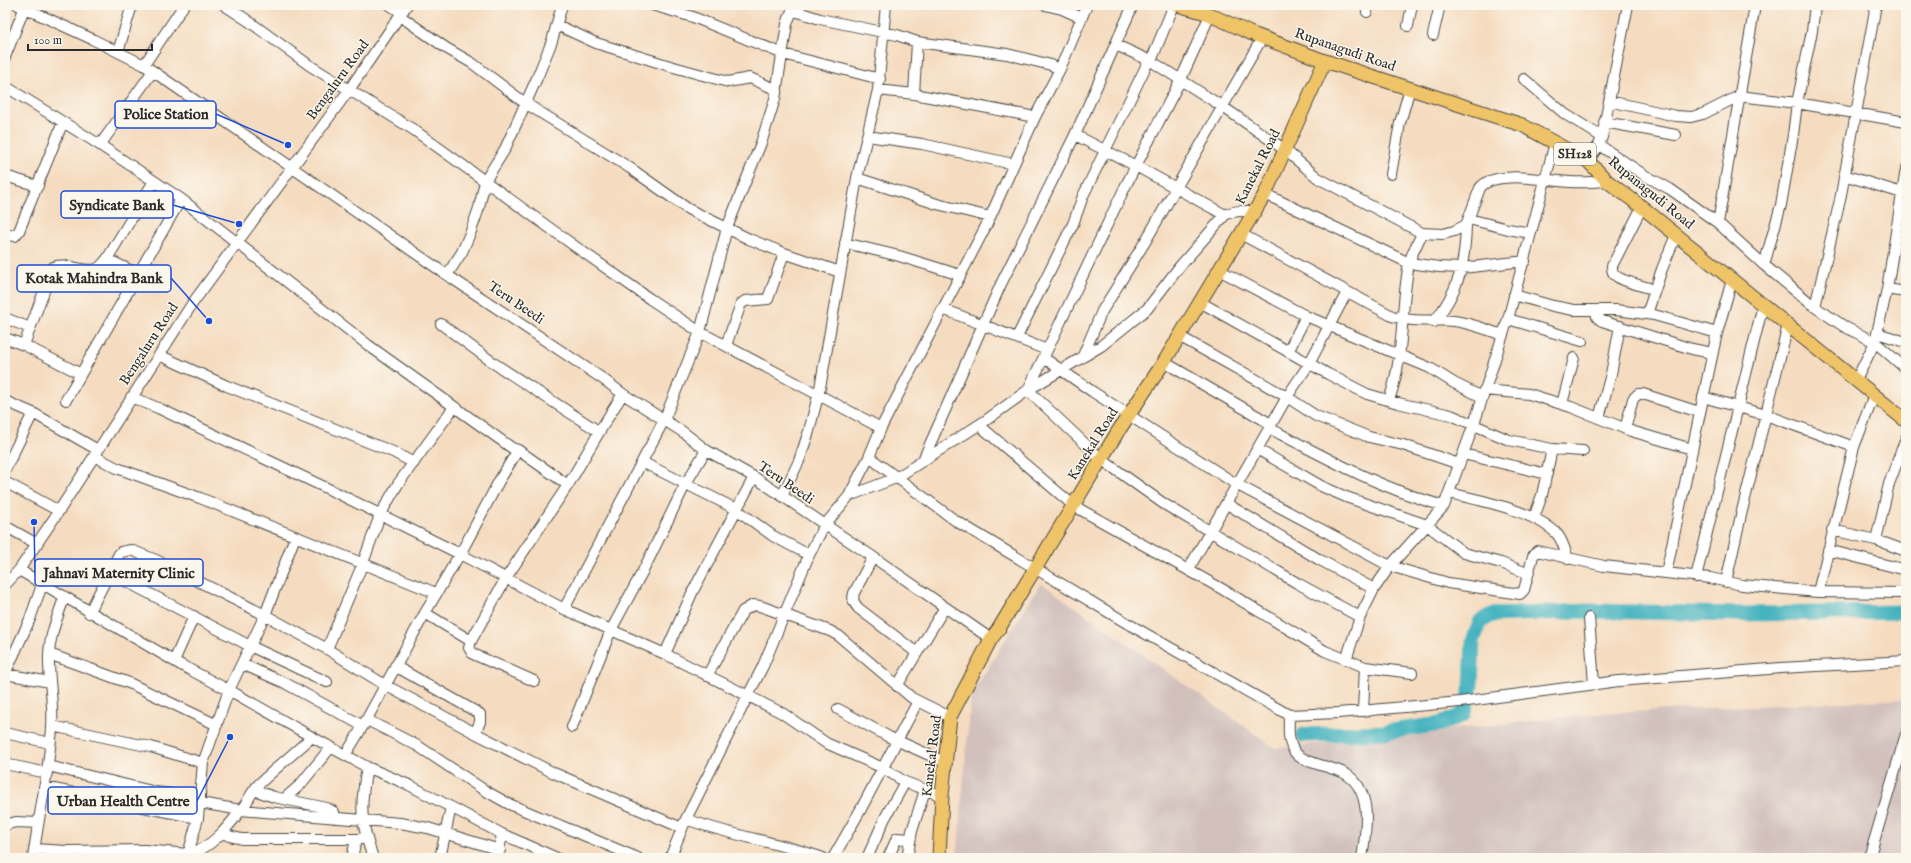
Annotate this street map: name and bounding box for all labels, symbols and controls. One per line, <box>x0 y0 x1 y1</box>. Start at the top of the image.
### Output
street label: Rupanagudi Road <box>1292 24 1398 76</box>
scale bar <box>28 26 152 52</box>
text: 100 m <box>34 33 62 48</box>
street label: Bengaluru Road <box>303 36 373 124</box>
callout: Police Station <box>115 101 216 128</box>
text: Police Station <box>123 105 209 124</box>
street label: Kanekal Road <box>1231 126 1285 208</box>
road number: SH128 <box>1554 143 1596 165</box>
street label: Rupanagudi Road <box>1604 153 1698 234</box>
callout: Syndicate Bank <box>61 191 173 218</box>
text: Syndicate Bank <box>69 196 166 215</box>
callout: Kotak Mahindra Bank <box>17 265 171 292</box>
text: Kotak Mahindra Bank <box>25 269 164 288</box>
street label: Teru Beedi <box>484 278 548 329</box>
street label: Bengaluru Road <box>116 299 183 389</box>
street label: Kanekal Road <box>1064 404 1123 484</box>
street label: Teru Beedi <box>754 458 818 509</box>
callout: Jahnavi Maternity Clinic <box>35 559 203 586</box>
text: Jahnavi Maternity Clinic <box>41 564 195 583</box>
street label: Kanekal Road <box>918 714 946 798</box>
callout: Urban Health Centre <box>48 787 197 814</box>
text: Urban Health Centre <box>55 792 190 811</box>

